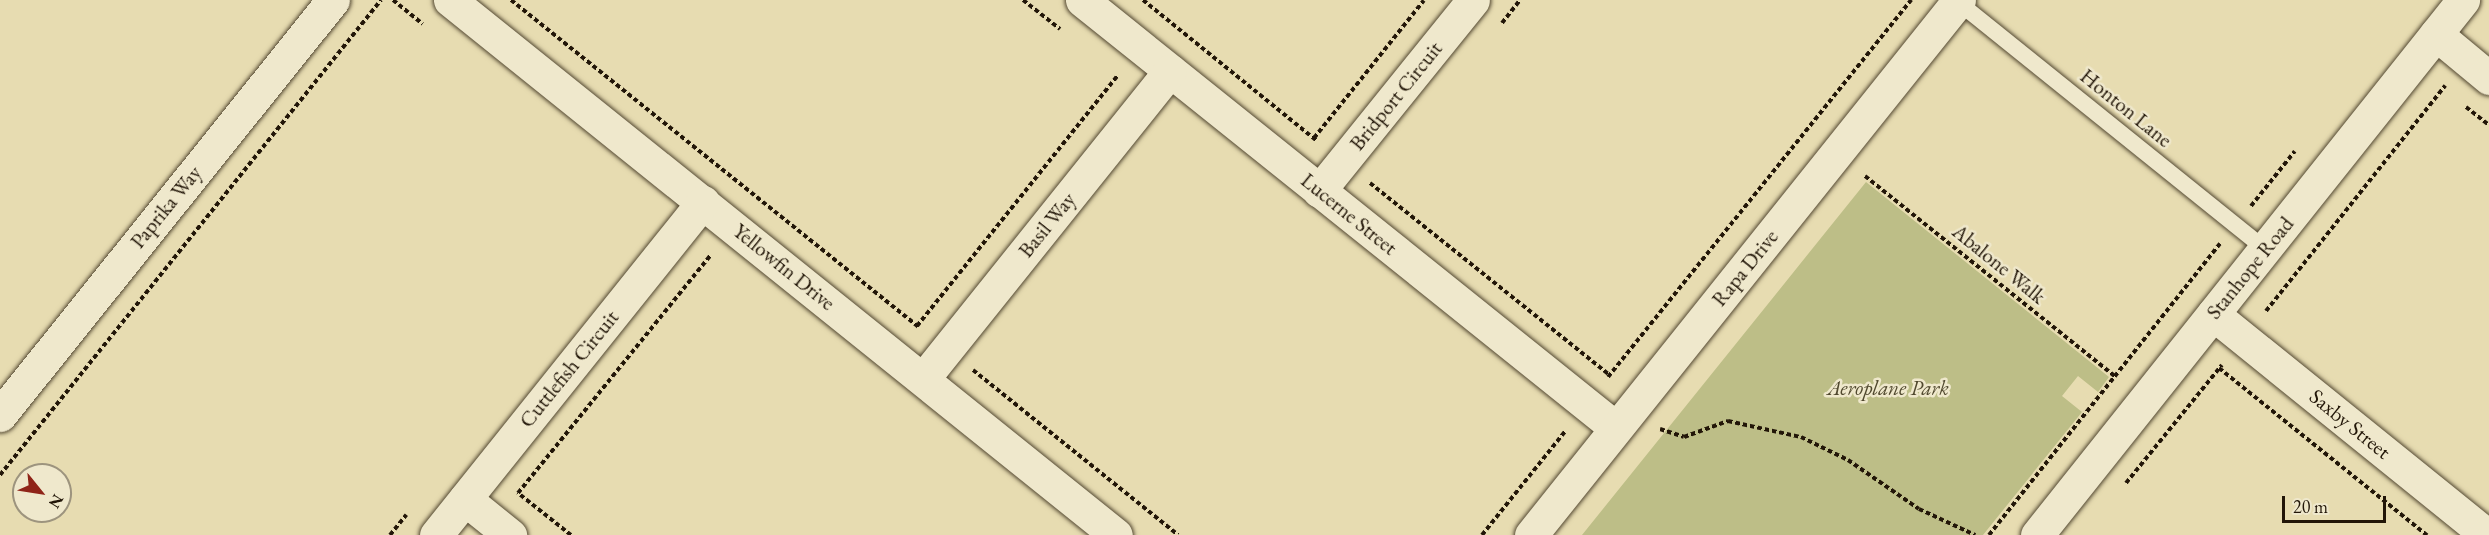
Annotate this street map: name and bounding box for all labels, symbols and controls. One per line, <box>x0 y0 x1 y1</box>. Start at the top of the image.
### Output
street label: Bridport Circuit <box>1344 37 1448 155</box>
street label: Honton Lane <box>2075 63 2177 153</box>
street label: Paprika Way <box>125 161 207 253</box>
street label: Lucerne Street <box>1296 168 1402 260</box>
street label: Basil Way <box>1013 187 1081 263</box>
street label: Stanhope Road <box>2201 212 2299 324</box>
street label: Yellowfin Drive <box>728 218 840 316</box>
street label: Abalone Walk <box>1947 219 2051 309</box>
street label: Rapa Drive <box>1706 225 1784 311</box>
street label: Cuttlefish Circuit <box>514 305 624 433</box>
park label: Aeroplane Park <box>1827 375 1949 401</box>
street label: Saxby Street <box>2304 384 2396 464</box>
north arrow <box>12 463 72 523</box>
scale bar <box>2285 484 2388 522</box>
text: N <box>44 490 69 512</box>
text: 20 m <box>2293 495 2328 518</box>

